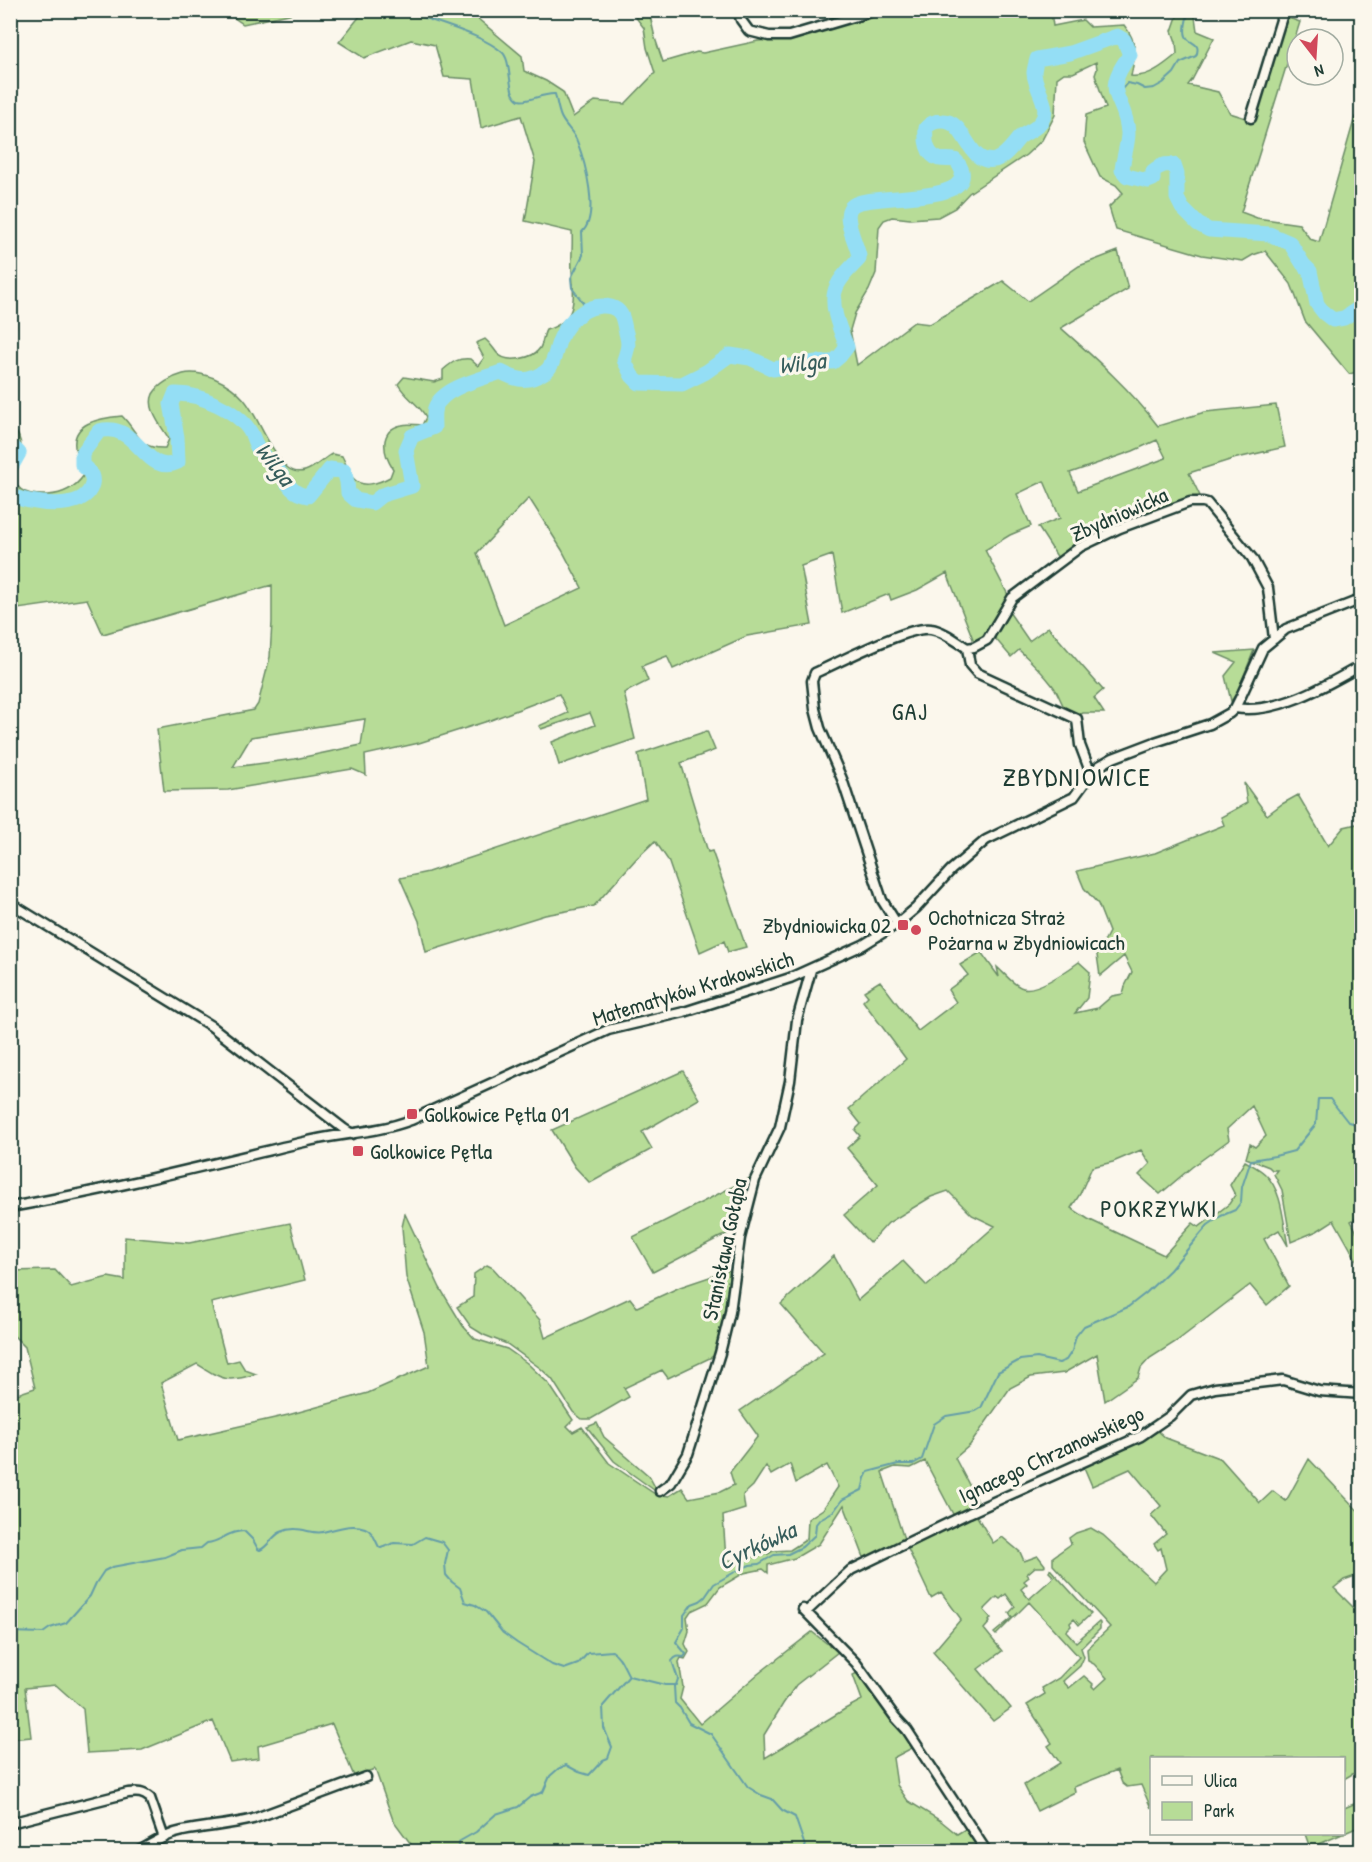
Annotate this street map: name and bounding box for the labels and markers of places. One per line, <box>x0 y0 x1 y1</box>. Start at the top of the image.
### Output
place label: Ochotnicza Straż Pożarna w Zbydniowicach <box>928 902 1125 957</box>
place label: Zbydniowicka 02 <box>763 910 892 940</box>
marker: Zbydniowicka 02 <box>896 918 910 932</box>
marker: Ochotnicza Straż Pożarna w Zbydniowicach <box>909 923 923 937</box>
place label: Golkowice Pętla 01 <box>424 1099 569 1129</box>
marker: Golkowice Pętla 01 <box>405 1107 419 1121</box>
place label: Golkowice Pętla <box>370 1136 492 1166</box>
marker: Golkowice Pętla <box>351 1144 365 1158</box>

